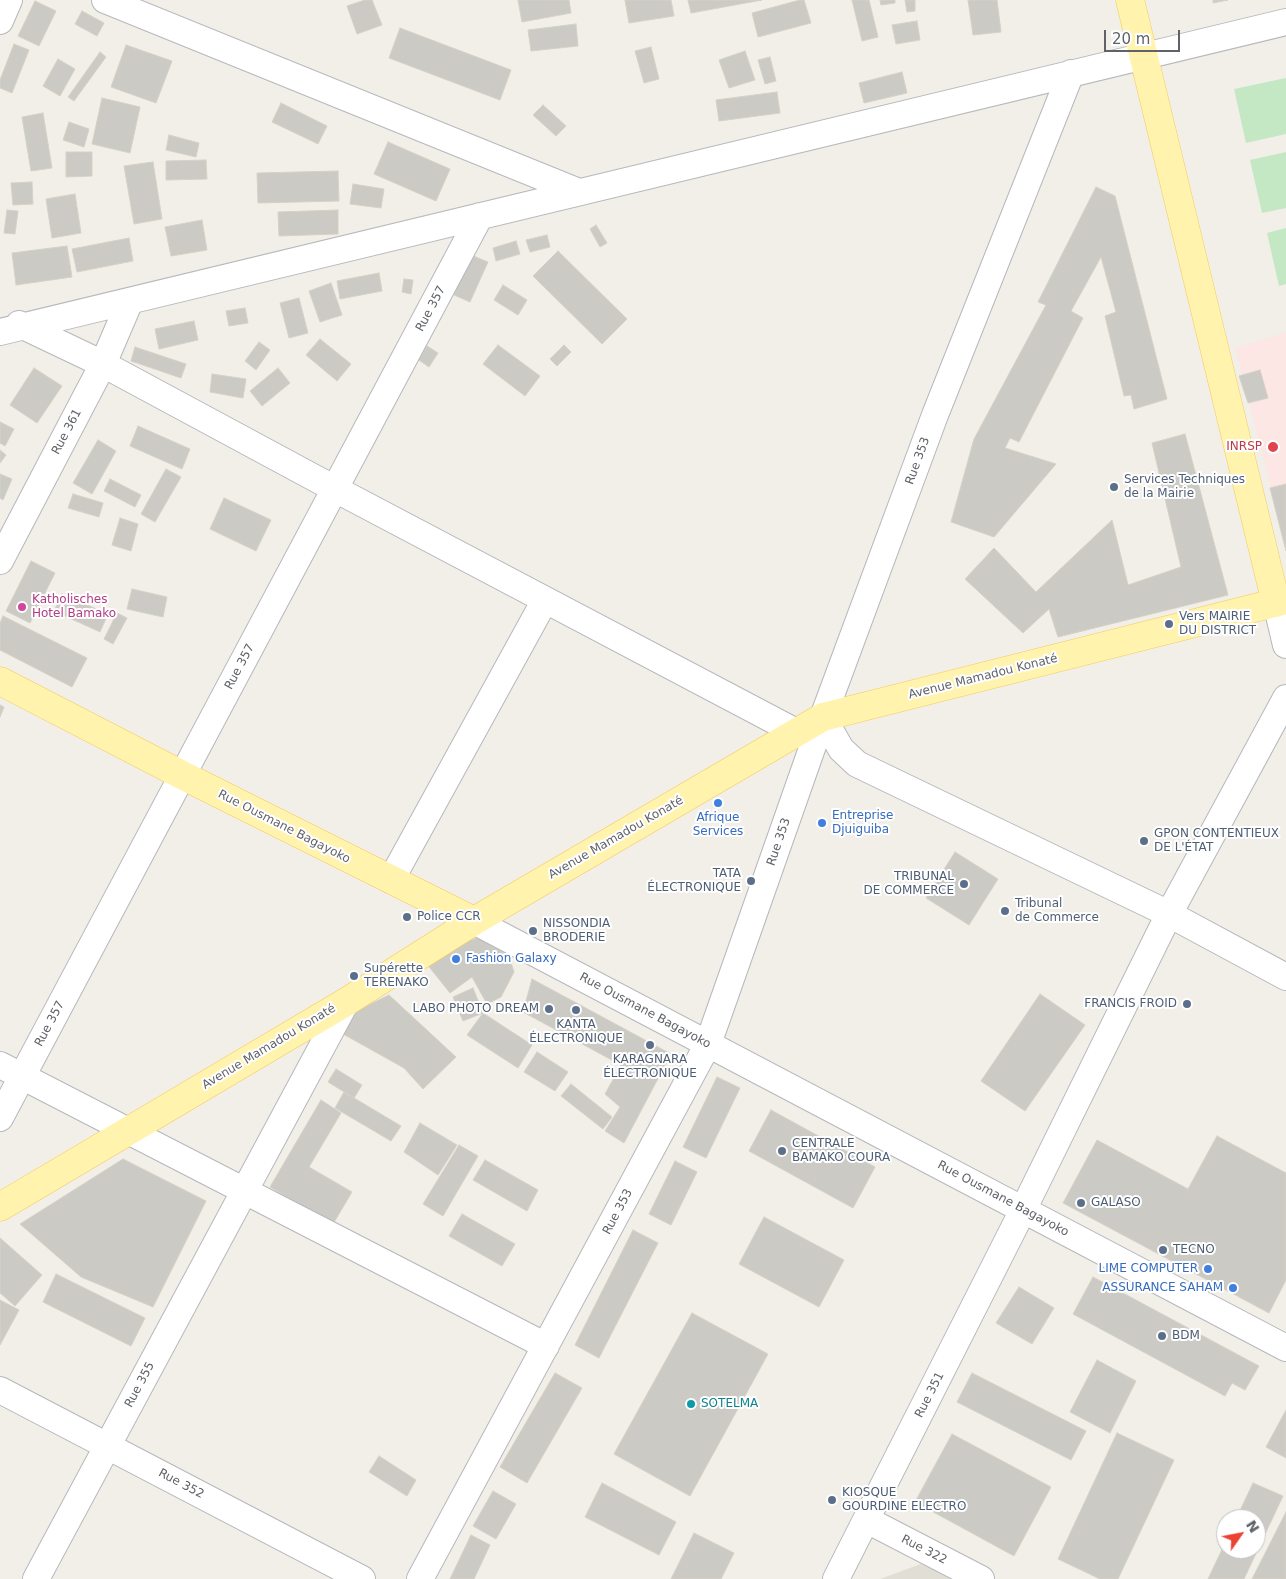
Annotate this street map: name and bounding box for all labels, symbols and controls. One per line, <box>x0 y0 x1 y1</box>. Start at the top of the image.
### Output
scale bar <box>1106 20 1182 52</box>
text: 20 m <box>1112 30 1150 48</box>
street label: Rue 357 <box>413 284 449 334</box>
street label: Rue 361 <box>49 407 85 457</box>
street label: Rue 353 <box>903 435 933 487</box>
place label: INRSP <box>1226 440 1262 454</box>
marker: INRSP <box>1266 440 1280 454</box>
place label: Services Techniques de la Mairie <box>1124 473 1245 501</box>
marker: Services Techniques de la Mairie <box>1108 481 1120 493</box>
place label: Katholisches Hotel Bamako <box>32 593 116 621</box>
marker: Katholisches Hotel Bamako <box>16 601 28 613</box>
place label: Vers MAIRIE DU DISTRICT <box>1179 610 1256 638</box>
marker: Vers MAIRIE DU DISTRICT <box>1163 618 1175 630</box>
street label: Rue 357 <box>222 642 258 692</box>
street label: Avenue Mamadou Konaté <box>907 651 1059 703</box>
street label: Rue Ousmane Bagayoko <box>215 787 353 867</box>
street label: Avenue Mamadou Konaté <box>546 793 686 883</box>
marker: Afrique Services <box>712 797 724 809</box>
place label: Entreprise Djuiguiba <box>832 809 893 837</box>
place label: Afrique Services <box>693 811 743 839</box>
street label: Rue 353 <box>764 816 794 868</box>
marker: Entreprise Djuiguiba <box>816 817 828 829</box>
place label: GPON CONTENTIEUX DE L'ÉTAT <box>1154 827 1279 855</box>
marker: GPON CONTENTIEUX DE L'ÉTAT <box>1138 835 1150 847</box>
place label: TATA ÉLECTRONIQUE <box>647 867 741 895</box>
place label: TRIBUNAL DE COMMERCE <box>864 870 954 898</box>
marker: TATA ÉLECTRONIQUE <box>745 875 757 887</box>
marker: TRIBUNAL DE COMMERCE <box>958 878 970 890</box>
place label: Tribunal de Commerce <box>1015 897 1099 925</box>
marker: Tribunal de Commerce <box>999 905 1011 917</box>
place label: Police CCR <box>417 910 481 924</box>
marker: Police CCR <box>401 911 413 923</box>
place label: NISSONDIA BRODERIE <box>543 917 610 945</box>
marker: NISSONDIA BRODERIE <box>527 925 539 937</box>
place label: Fashion Galaxy <box>466 952 557 966</box>
marker: Fashion Galaxy <box>450 953 462 965</box>
place label: Supérette TERENAKO <box>364 962 429 990</box>
marker: Supérette TERENAKO <box>348 970 360 982</box>
street label: Rue Ousmane Bagayoko <box>577 970 713 1052</box>
place label: FRANCIS FROID <box>1084 997 1177 1011</box>
marker: FRANCIS FROID <box>1181 998 1193 1010</box>
street label: Rue 357 <box>32 999 68 1049</box>
street label: Avenue Mamadou Konaté <box>200 1001 338 1093</box>
place label: LABO PHOTO DREAM <box>413 1002 539 1016</box>
marker: LABO PHOTO DREAM <box>543 1003 555 1015</box>
marker: KANTA ÉLECTRONIQUE <box>570 1004 582 1016</box>
place label: KANTA ÉLECTRONIQUE <box>529 1018 623 1046</box>
marker: KARAGNARA ÉLECTRONIQUE <box>644 1039 656 1051</box>
place label: KARAGNARA ÉLECTRONIQUE <box>603 1053 697 1081</box>
place label: CENTRALE BAMAKO COURA <box>792 1137 890 1165</box>
marker: CENTRALE BAMAKO COURA <box>776 1145 788 1157</box>
street label: Rue Ousmane Bagayoko <box>935 1158 1071 1240</box>
street label: Rue 353 <box>600 1187 636 1237</box>
place label: GALASO <box>1091 1196 1141 1210</box>
marker: GALASO <box>1075 1197 1087 1209</box>
place label: TECNO <box>1173 1243 1215 1257</box>
marker: TECNO <box>1157 1244 1169 1256</box>
place label: LIME COMPUTER <box>1099 1262 1198 1276</box>
marker: LIME COMPUTER <box>1202 1263 1214 1275</box>
place label: ASSURANCE SAHAM <box>1102 1281 1223 1295</box>
marker: ASSURANCE SAHAM <box>1227 1282 1239 1294</box>
place label: BDM <box>1172 1329 1200 1343</box>
marker: BDM <box>1156 1330 1168 1342</box>
street label: Rue 355 <box>122 1360 158 1410</box>
street label: Rue 351 <box>912 1370 948 1420</box>
place label: SOTELMA <box>701 1397 758 1411</box>
marker: SOTELMA <box>685 1398 697 1410</box>
street label: Rue 352 <box>156 1466 206 1502</box>
place label: KIOSQUE GOURDINE ELECTRO <box>842 1486 966 1514</box>
marker: KIOSQUE GOURDINE ELECTRO <box>826 1494 838 1506</box>
north arrow <box>1216 1509 1266 1559</box>
text: N <box>1243 1517 1263 1536</box>
street label: Rue 322 <box>899 1532 949 1568</box>

